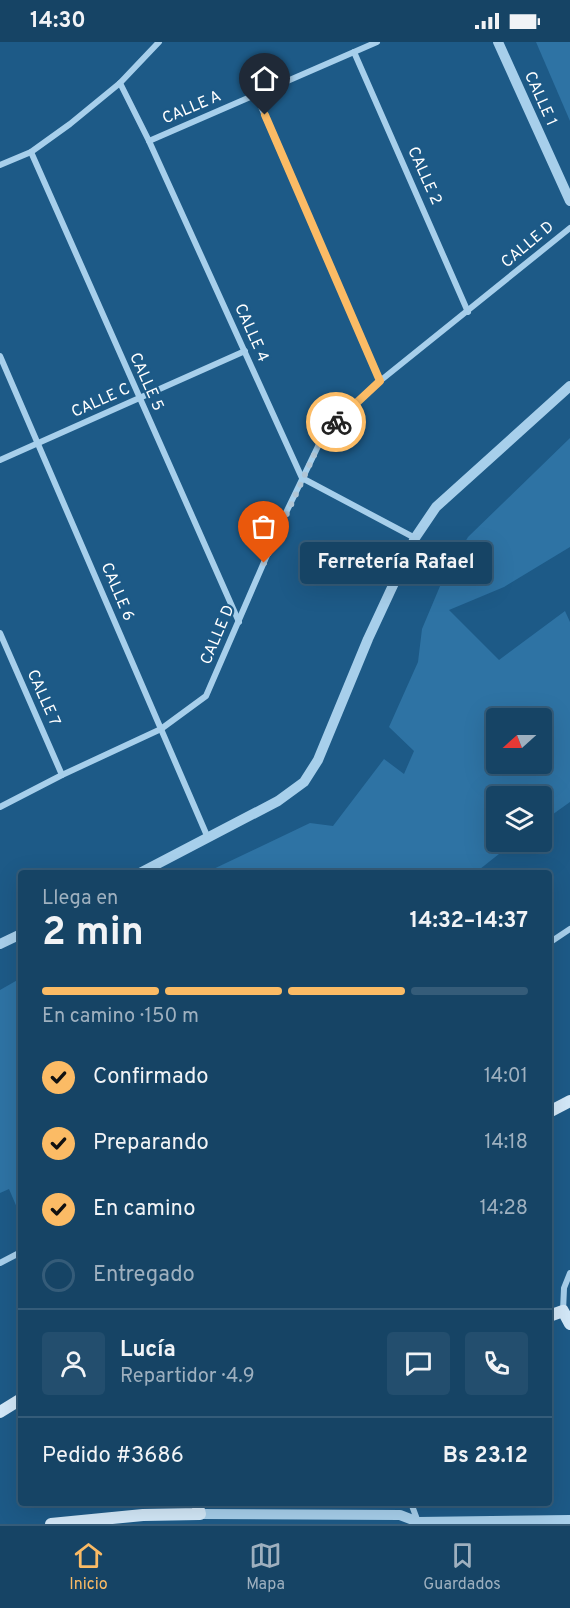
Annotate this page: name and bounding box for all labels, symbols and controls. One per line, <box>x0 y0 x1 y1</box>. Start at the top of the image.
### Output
text: 14:30 <box>30 8 86 35</box>
pin <box>239 53 290 115</box>
icon: home <box>248 62 281 95</box>
street label: CALLE 1 <box>519 69 561 129</box>
street label: CALLE A <box>160 87 225 129</box>
street label: CALLE 2 <box>402 144 446 208</box>
street label: CALLE D <box>498 217 558 273</box>
street label: CALLE 4 <box>229 301 273 365</box>
street label: CALLE 5 <box>124 350 168 414</box>
street label: CALLE C <box>69 379 133 423</box>
courier <box>306 392 366 452</box>
icon: bike <box>320 406 353 439</box>
pin <box>238 501 289 563</box>
icon: bag <box>247 510 280 543</box>
callout: Ferretería Rafael <box>300 542 492 584</box>
text: Ferretería Rafael <box>317 550 475 576</box>
street label: CALLE 6 <box>96 560 138 624</box>
street label: CALLE D <box>197 602 239 668</box>
street label: CALLE 7 <box>22 667 64 729</box>
north arrow <box>486 708 552 774</box>
map controls <box>486 708 552 852</box>
button: layers <box>486 786 552 852</box>
text: Llega en <box>42 886 118 912</box>
text: 14:32–14:37 <box>410 908 528 935</box>
text: 2 min <box>42 910 144 959</box>
text: En camino · 150 m <box>42 1004 199 1030</box>
icon: check <box>42 1061 75 1094</box>
text: Confirmado <box>93 1064 209 1091</box>
text: 14:01 <box>484 1064 528 1090</box>
icon: check <box>42 1127 75 1160</box>
text: Preparando <box>93 1130 209 1157</box>
text: 14:18 <box>484 1130 528 1156</box>
icon: check <box>42 1193 75 1226</box>
text: En camino <box>93 1196 195 1223</box>
text: 14:28 <box>480 1196 528 1222</box>
text: Entregado <box>93 1262 195 1289</box>
button: person <box>42 1332 105 1395</box>
button: chat <box>387 1332 450 1395</box>
button: phone <box>465 1332 528 1395</box>
text: Lucía <box>120 1337 176 1364</box>
text: Repartidor · 4.9 <box>120 1364 255 1390</box>
text: Pedido #3686 <box>42 1443 184 1470</box>
text: Bs 23.12 <box>443 1443 528 1470</box>
tab: Inicio <box>69 1539 108 1595</box>
tab: Mapa <box>246 1539 285 1595</box>
tab: Guardados <box>423 1539 501 1595</box>

